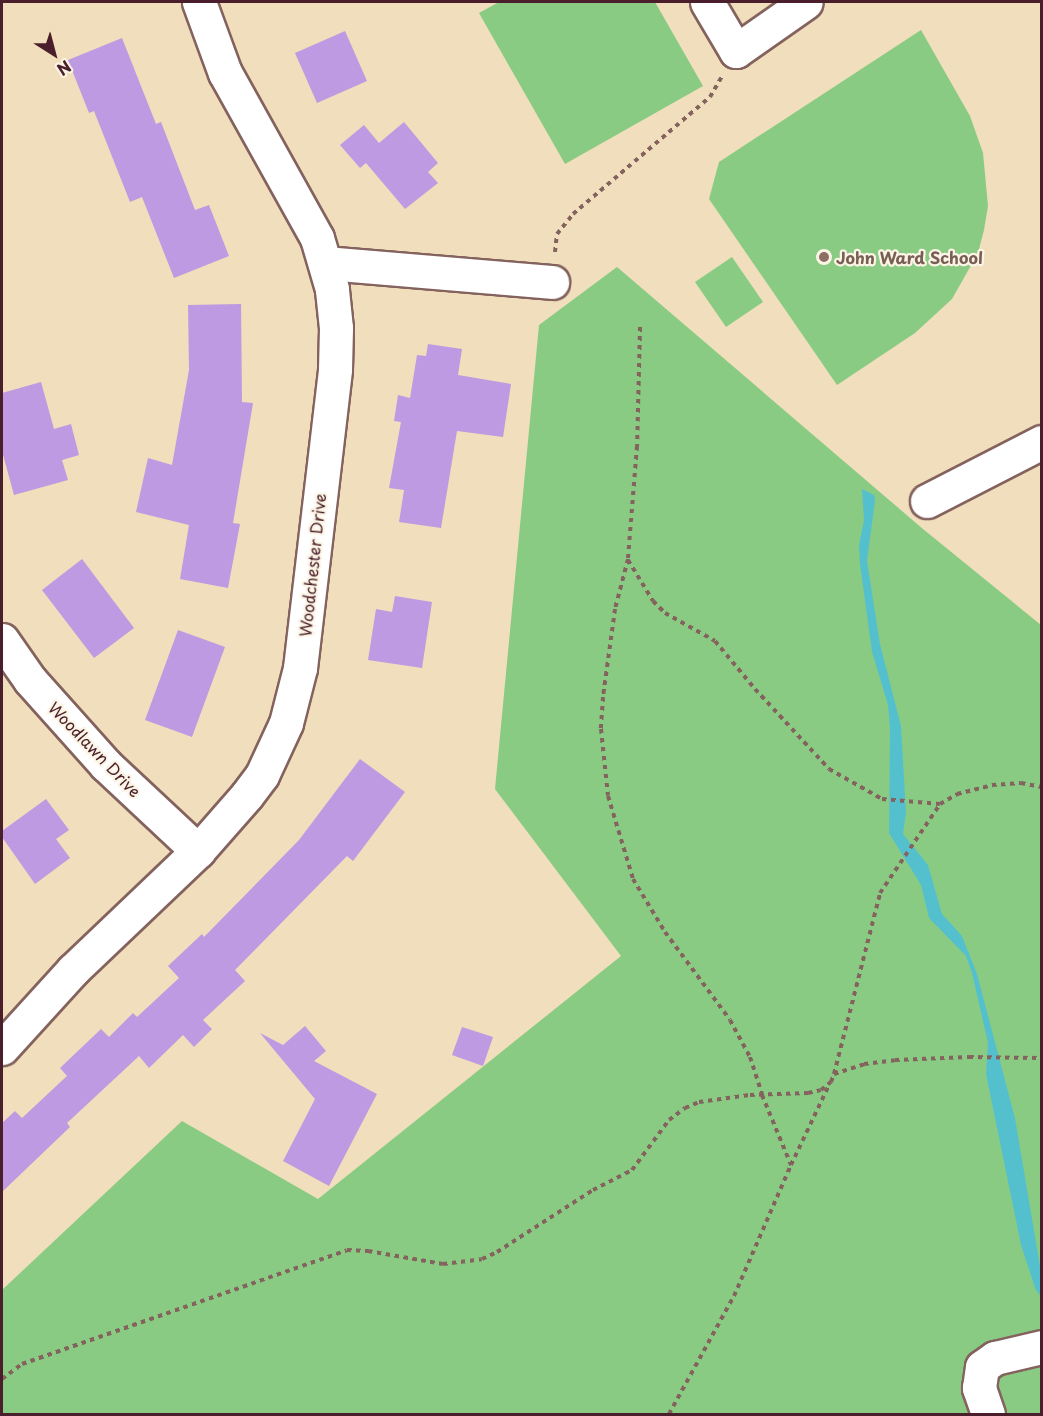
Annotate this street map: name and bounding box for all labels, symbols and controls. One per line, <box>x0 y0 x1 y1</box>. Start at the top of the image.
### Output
north arrow <box>24 24 84 84</box>
text: N <box>52 55 77 82</box>
place label: John Ward School <box>836 247 983 267</box>
marker: John Ward School <box>817 250 831 264</box>
street label: Woodchester Drive <box>295 492 329 638</box>
street label: Woodlawn Drive <box>45 698 145 800</box>

